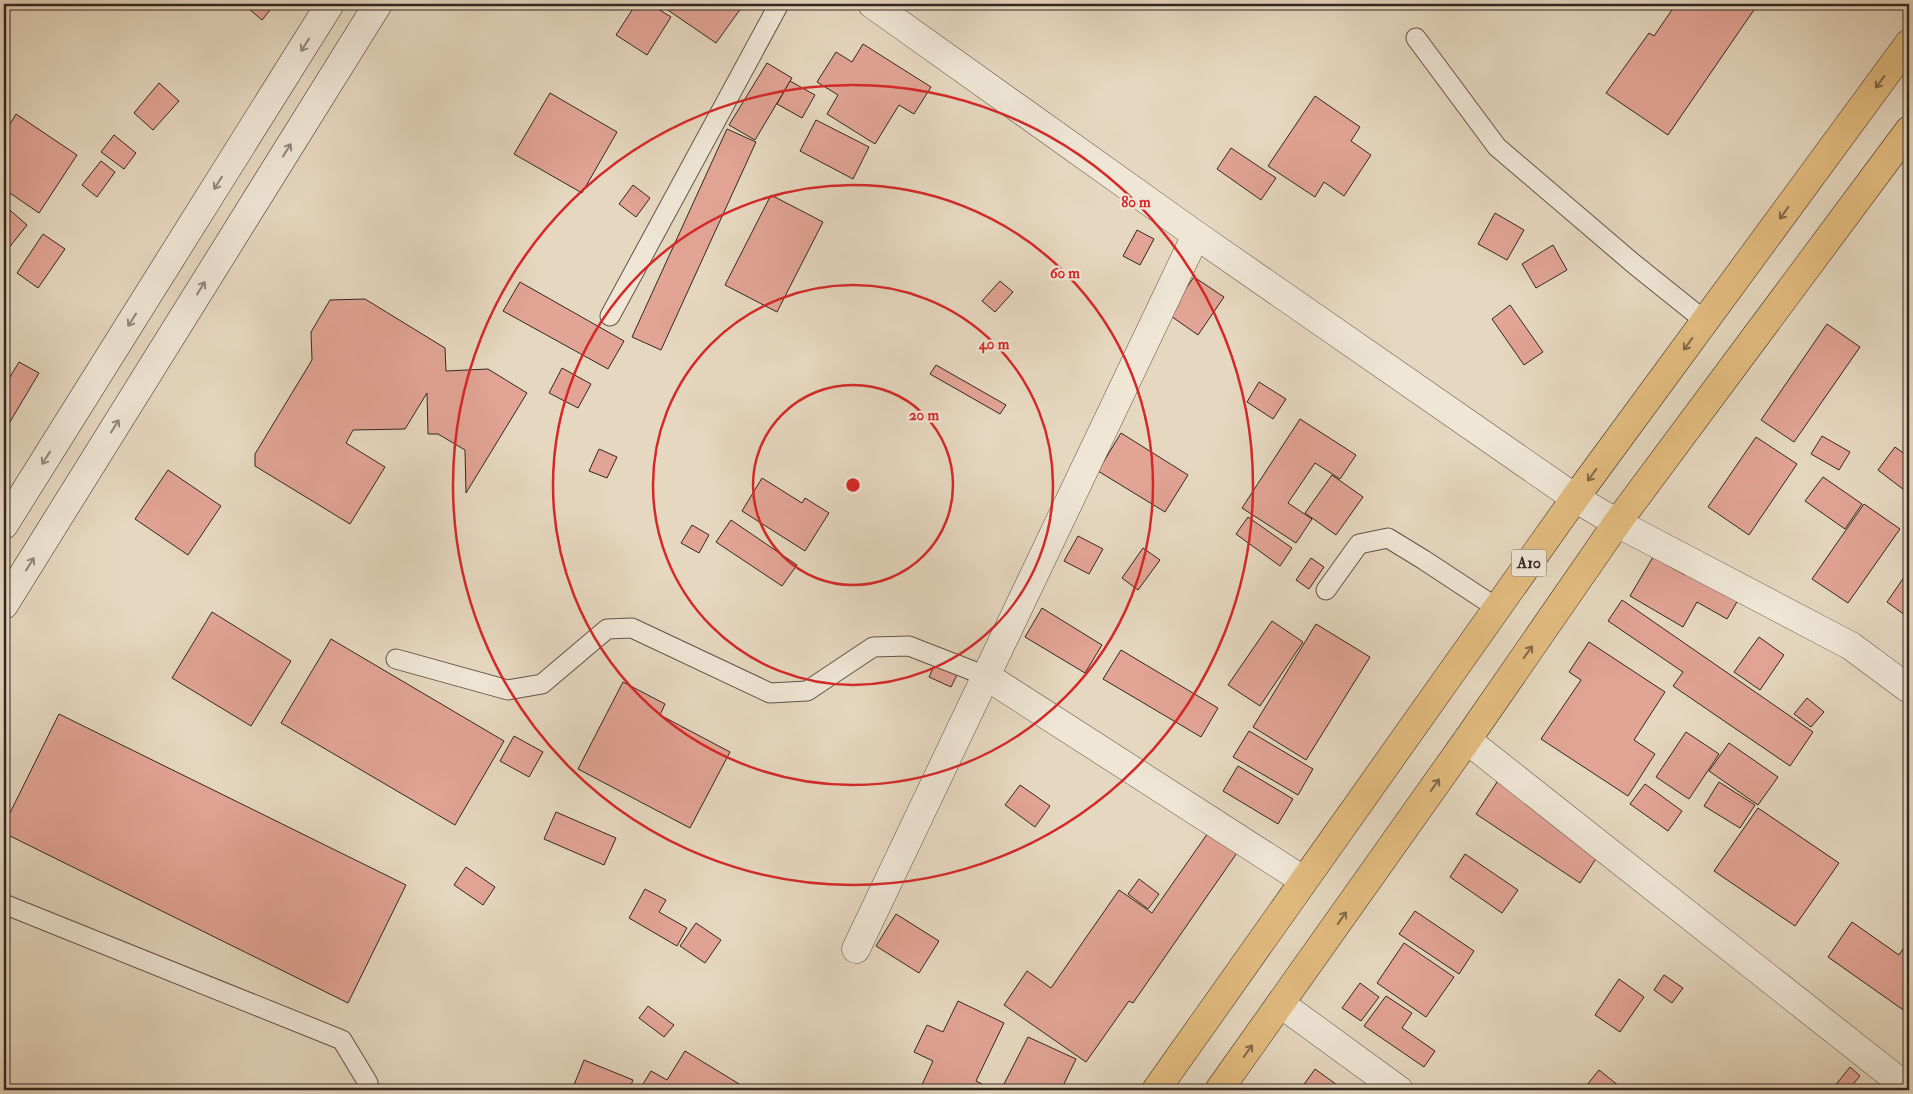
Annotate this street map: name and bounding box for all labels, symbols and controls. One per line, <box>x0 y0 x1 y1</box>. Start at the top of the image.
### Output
one-way arrow <box>299 38 310 52</box>
one-way arrow <box>1875 75 1886 88</box>
one-way arrow <box>283 144 293 158</box>
one-way arrow <box>213 175 223 189</box>
text: 80 m <box>1121 193 1151 212</box>
one-way arrow <box>1779 206 1790 219</box>
text: 60 m <box>1050 264 1080 283</box>
one-way arrow <box>196 281 207 295</box>
one-way arrow <box>127 313 137 327</box>
text: 40 m <box>978 335 1010 354</box>
one-way arrow <box>1683 337 1693 351</box>
text: 20 m <box>909 406 939 425</box>
one-way arrow <box>110 419 121 433</box>
one-way arrow <box>40 451 51 465</box>
one-way arrow <box>1587 468 1597 482</box>
centre of rings <box>844 476 862 494</box>
road number: A10 <box>1512 550 1546 576</box>
one-way arrow <box>25 557 35 571</box>
one-way arrow <box>1523 645 1533 659</box>
one-way arrow <box>1430 778 1440 792</box>
one-way arrow <box>1337 911 1347 925</box>
one-way arrow <box>1243 1044 1253 1058</box>

